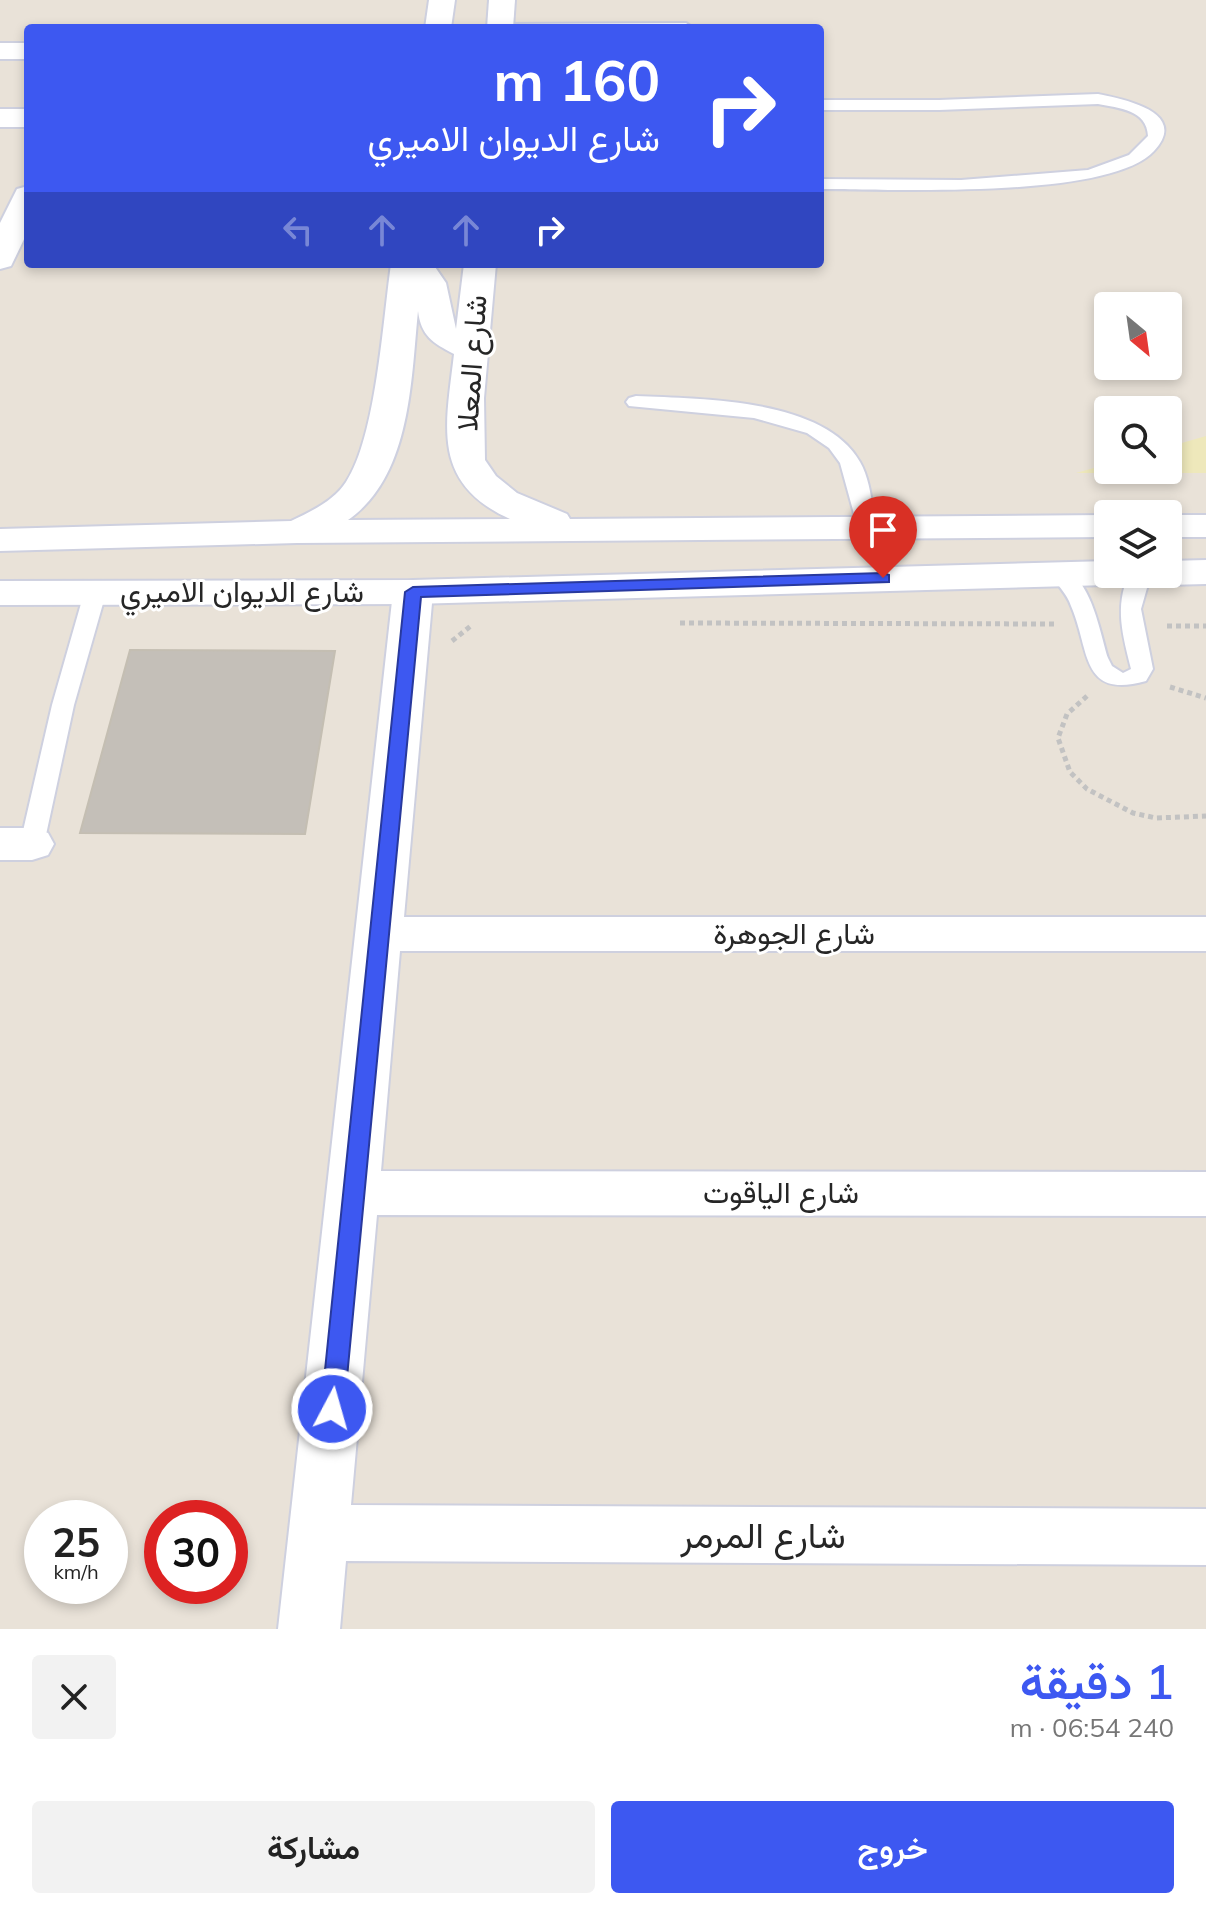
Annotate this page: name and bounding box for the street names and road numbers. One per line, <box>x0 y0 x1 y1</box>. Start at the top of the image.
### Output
street label: شارع المعلا <box>447 294 497 432</box>
street label: شارع الديوان الاميري <box>120 572 364 616</box>
street label: شارع الجوهرة <box>713 914 875 954</box>
street label: شارع الياقوت <box>703 1173 859 1213</box>
street label: شارع المرمر <box>679 1512 846 1560</box>

